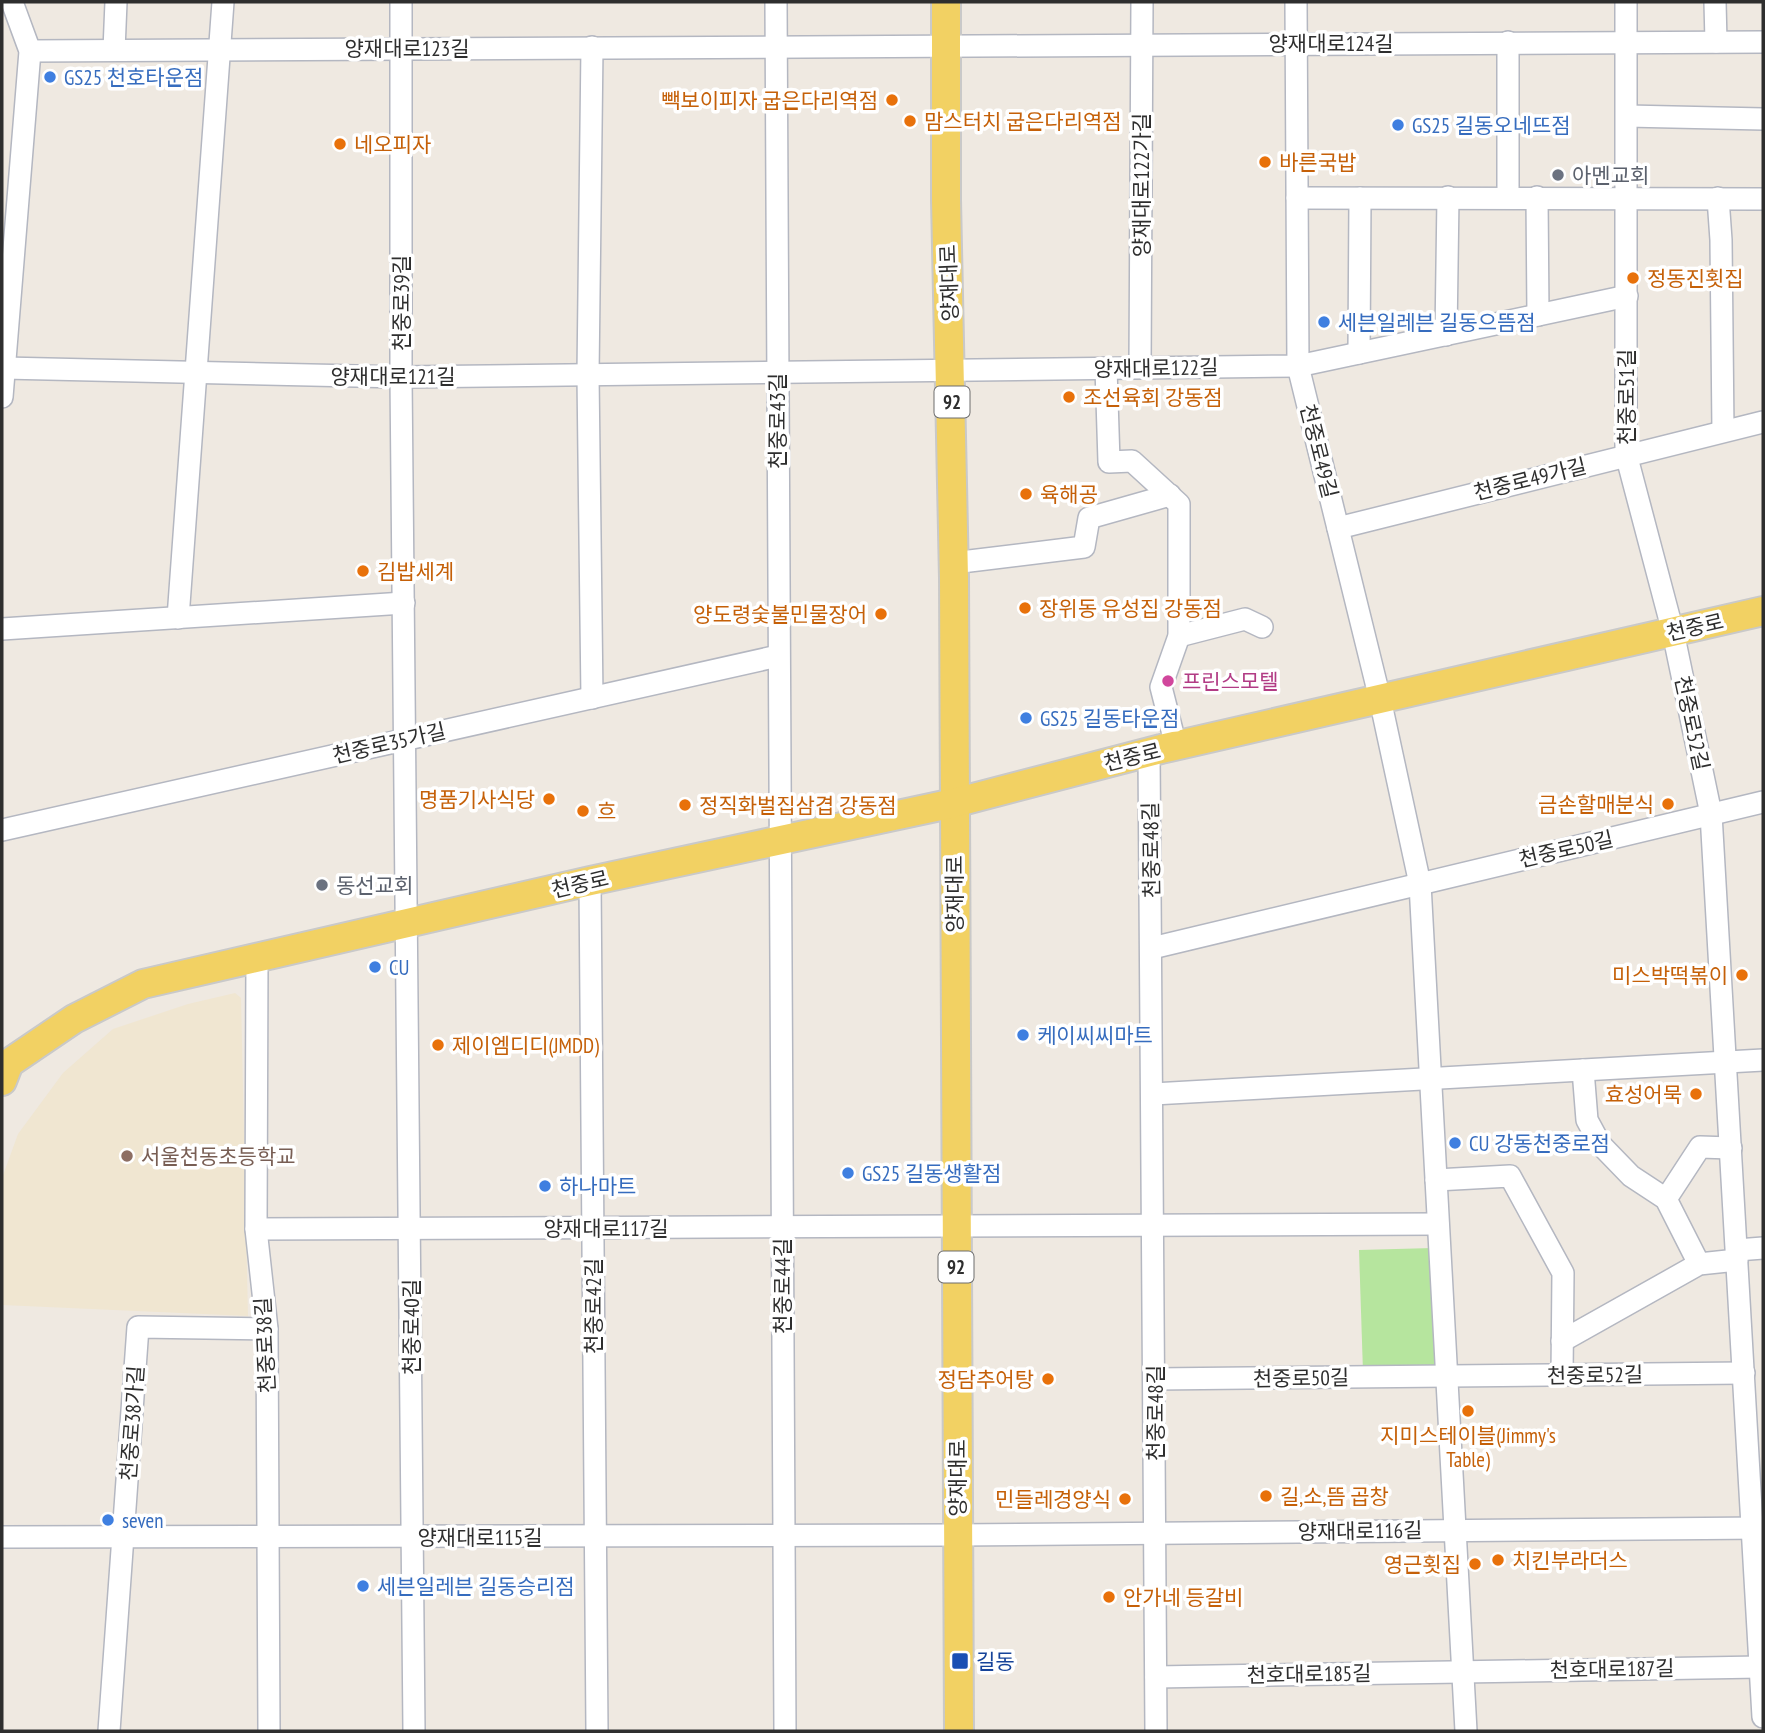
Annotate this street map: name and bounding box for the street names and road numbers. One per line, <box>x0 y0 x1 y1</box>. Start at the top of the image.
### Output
street label: 양재대로124길 <box>1269 30 1393 57</box>
street label: 양재대로123길 <box>345 35 469 62</box>
street label: 양재대로122가길 <box>1128 113 1155 257</box>
street label: 양재대로 <box>934 244 964 322</box>
street label: 천중로39길 <box>388 255 415 351</box>
street label: 천중로51길 <box>1613 349 1640 445</box>
street label: 양재대로122길 <box>1093 353 1219 383</box>
street label: 양재대로121길 <box>331 363 455 390</box>
street label: 천중로43길 <box>764 373 791 469</box>
road number: 92 <box>934 386 970 418</box>
street label: 천중로49길 <box>1294 401 1344 501</box>
street label: 천중로49가길 <box>1471 452 1589 506</box>
street label: 천중로 <box>1664 607 1726 647</box>
street label: 천중로52길 <box>1669 673 1715 773</box>
street label: 천중로35가길 <box>330 717 448 769</box>
street label: 천중로 <box>1101 737 1163 777</box>
street label: 천중로48길 <box>1137 802 1165 898</box>
street label: 천중로50길 <box>1516 825 1616 873</box>
street label: 양재대로 <box>941 855 968 933</box>
street label: 천중로 <box>549 864 611 904</box>
street label: 양재대로117길 <box>544 1215 668 1242</box>
street label: 천중로44길 <box>769 1238 796 1334</box>
road number: 92 <box>939 1252 974 1282</box>
street label: 천중로42길 <box>580 1258 607 1354</box>
street label: 천중로40길 <box>398 1279 425 1375</box>
street label: 천중로38길 <box>249 1296 281 1394</box>
street label: 천중로52길 <box>1547 1361 1643 1389</box>
street label: 천중로38가길 <box>115 1364 149 1482</box>
street label: 천중로50길 <box>1253 1364 1349 1392</box>
street label: 천중로48길 <box>1142 1365 1169 1461</box>
street label: 양재대로 <box>944 1439 971 1517</box>
street label: 양재대로116길 <box>1297 1516 1423 1546</box>
street label: 양재대로115길 <box>418 1524 542 1551</box>
street label: 천호대로187길 <box>1549 1654 1675 1684</box>
street label: 천호대로185길 <box>1246 1659 1372 1689</box>

